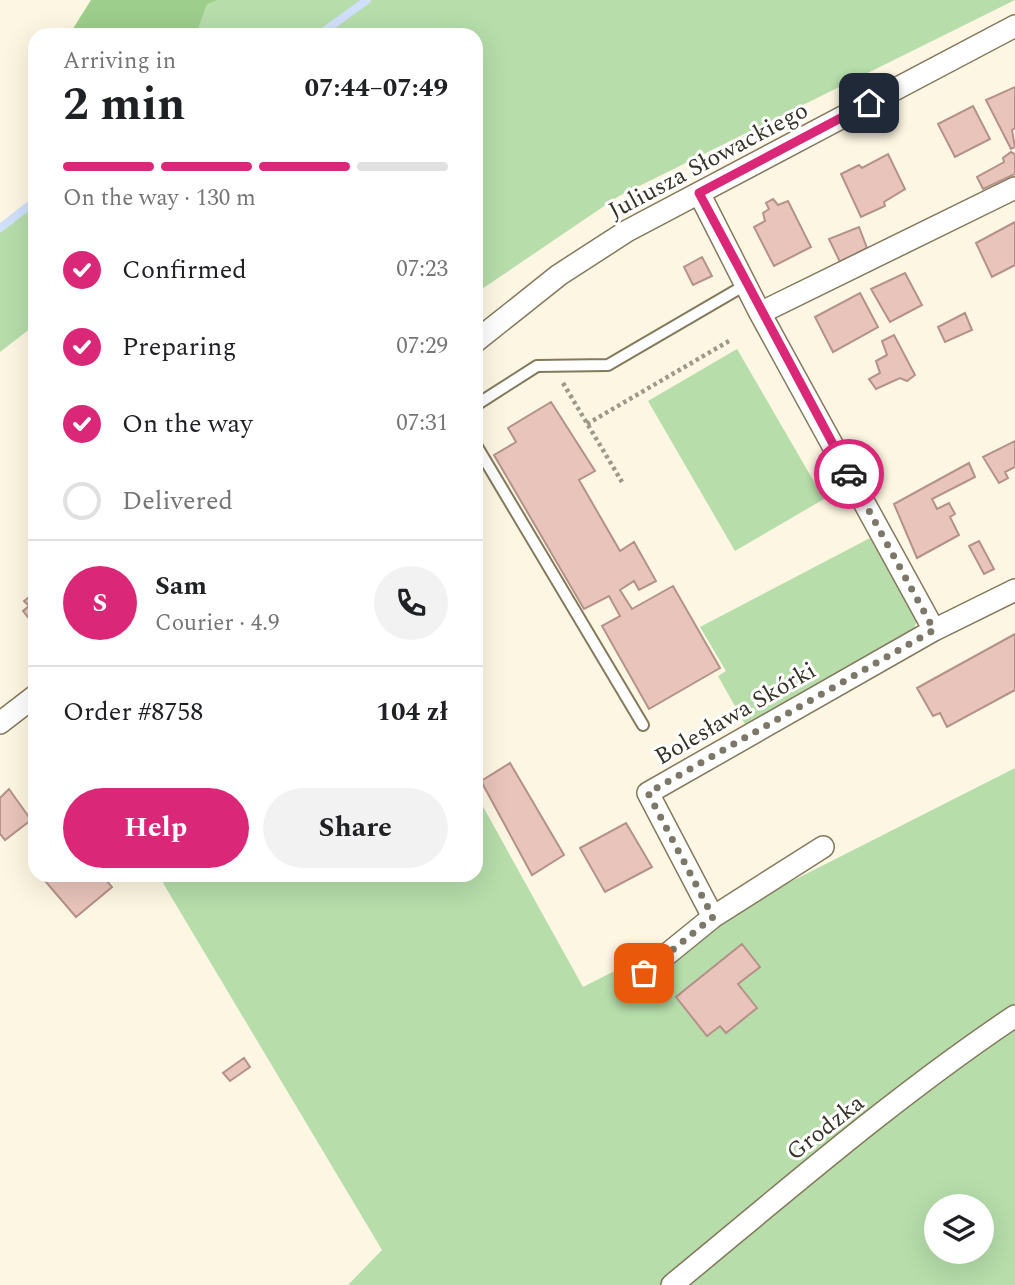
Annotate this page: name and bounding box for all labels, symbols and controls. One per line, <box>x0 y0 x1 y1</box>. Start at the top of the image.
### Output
text: Arriving in <box>63 44 176 79</box>
text: 07:44–07:49 <box>304 68 448 108</box>
text: 2 min <box>63 70 185 140</box>
pin <box>839 73 899 133</box>
icon: home <box>850 84 888 122</box>
street label: Juliusza Słowackiego <box>602 93 815 229</box>
text: On the way · 130 m <box>63 181 256 216</box>
text: Confirmed <box>122 250 247 290</box>
icon: check <box>63 251 101 289</box>
text: 07:23 <box>396 252 448 287</box>
text: Preparing <box>122 327 236 367</box>
icon: check <box>63 328 101 366</box>
text: 07:29 <box>396 329 448 364</box>
text: On the way <box>122 404 253 444</box>
icon: check <box>63 405 101 443</box>
text: 07:31 <box>396 406 448 441</box>
courier <box>814 439 884 509</box>
icon: car <box>830 455 868 493</box>
text: Delivered <box>122 481 233 521</box>
text: Sam <box>155 566 207 606</box>
button: phone <box>374 566 448 640</box>
text: S <box>93 583 107 623</box>
text: Courier · 4.9 <box>155 606 280 641</box>
street label: Bolesława Skórki <box>648 653 823 775</box>
text: Order #8758 <box>63 692 203 732</box>
text: 104 zł <box>376 692 448 732</box>
button: Help <box>63 788 249 868</box>
button: Share <box>263 788 448 868</box>
pin <box>614 943 674 1003</box>
icon: bag <box>625 954 663 992</box>
street label: Grodzka <box>779 1086 873 1170</box>
map controls <box>924 1194 994 1264</box>
button: layers <box>924 1194 994 1264</box>

